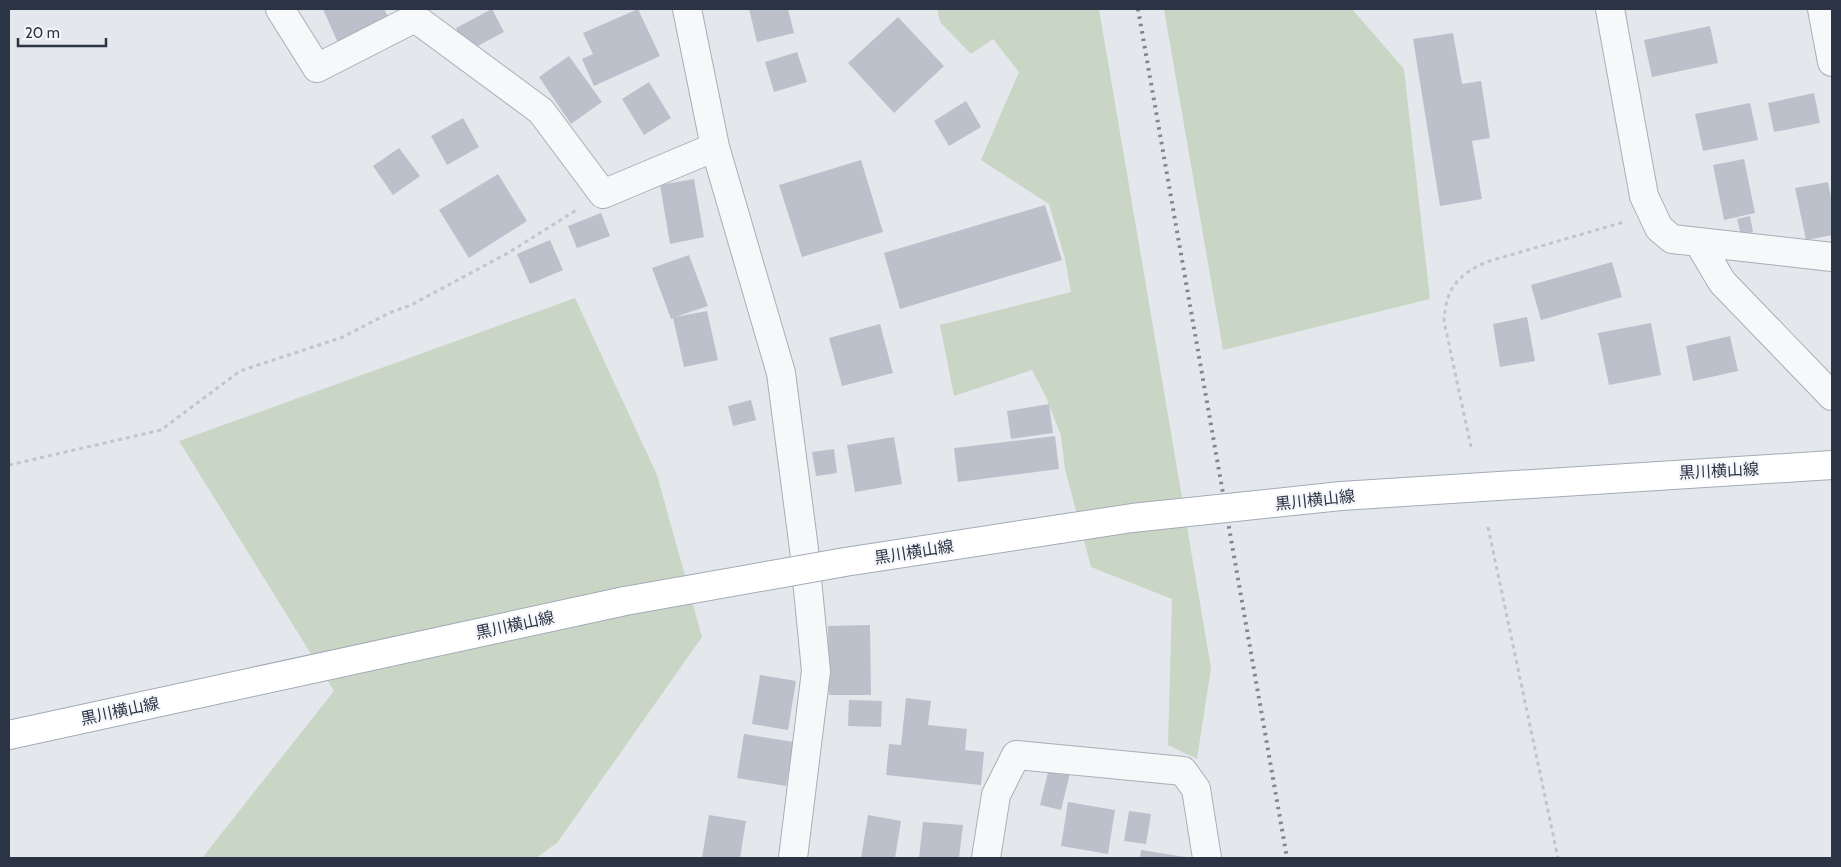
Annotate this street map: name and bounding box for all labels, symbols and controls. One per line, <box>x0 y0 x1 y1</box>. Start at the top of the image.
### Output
scale bar <box>18 15 105 47</box>
text: 20 m <box>25 24 60 42</box>
street label: 黒川横山線 <box>1679 459 1759 483</box>
street label: 黒川横山線 <box>1274 486 1356 514</box>
street label: 黒川横山線 <box>873 536 955 568</box>
street label: 黒川横山線 <box>474 607 556 643</box>
street label: 黒川横山線 <box>79 693 161 729</box>

